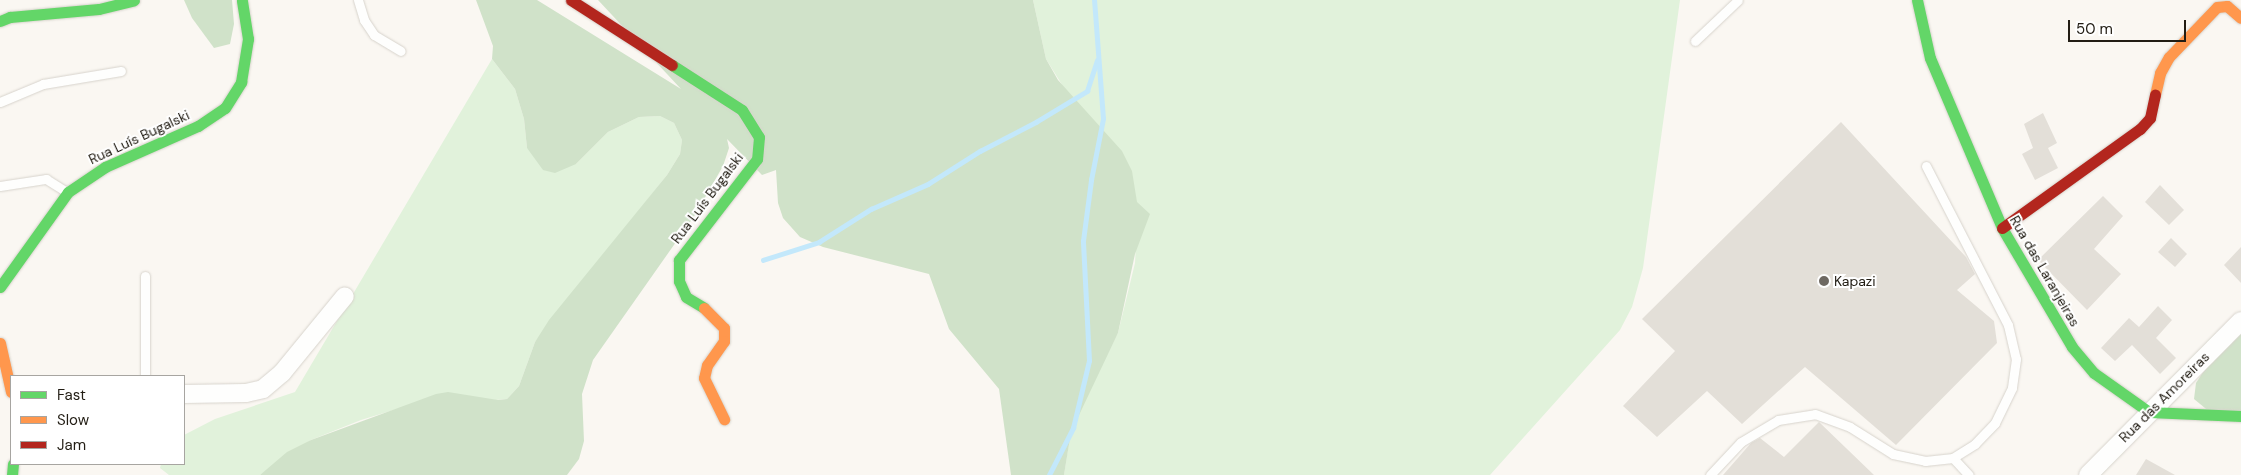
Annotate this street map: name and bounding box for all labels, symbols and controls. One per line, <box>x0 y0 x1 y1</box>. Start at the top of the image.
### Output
scale bar <box>2071 10 2188 42</box>
text: 50 m <box>2076 19 2113 39</box>
street label: Rua Luís Bugalski <box>86 106 192 168</box>
street label: Rua Luís Bugalski <box>667 149 747 247</box>
street label: Rua das Laranjeiras <box>2006 213 2084 329</box>
place label: Kapazi <box>1834 273 1876 289</box>
marker: Kapazi <box>1818 275 1830 287</box>
street label: Rua das Amoreiras <box>2115 348 2213 446</box>
legend <box>10 375 185 465</box>
text: Fast <box>57 385 86 405</box>
text: Slow <box>57 410 89 430</box>
text: Jam <box>57 435 86 455</box>

